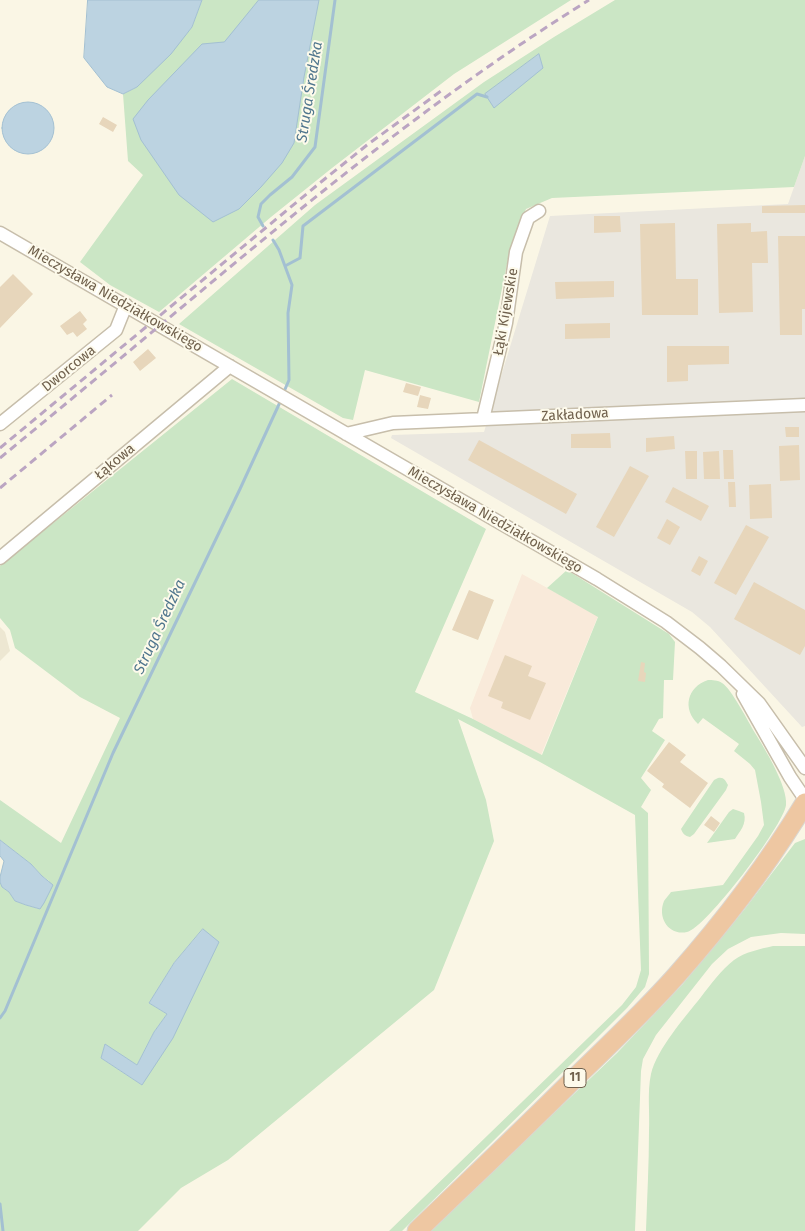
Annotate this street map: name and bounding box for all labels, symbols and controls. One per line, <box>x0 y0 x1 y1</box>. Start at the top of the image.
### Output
water label: Struga Średzka <box>293 40 327 144</box>
street label: Mieczysława Niedziałkowskiego <box>25 242 205 356</box>
street label: Łąki Kijewskie <box>490 267 522 357</box>
street label: Dworcowa <box>39 342 99 396</box>
street label: Zakładowa <box>541 405 609 425</box>
street label: Łąkowa <box>91 440 139 484</box>
street label: Mieczysława Niedziałkowskiego <box>405 463 585 577</box>
water label: Struga Średzka <box>130 577 190 677</box>
road number: 11 <box>564 1068 586 1088</box>

